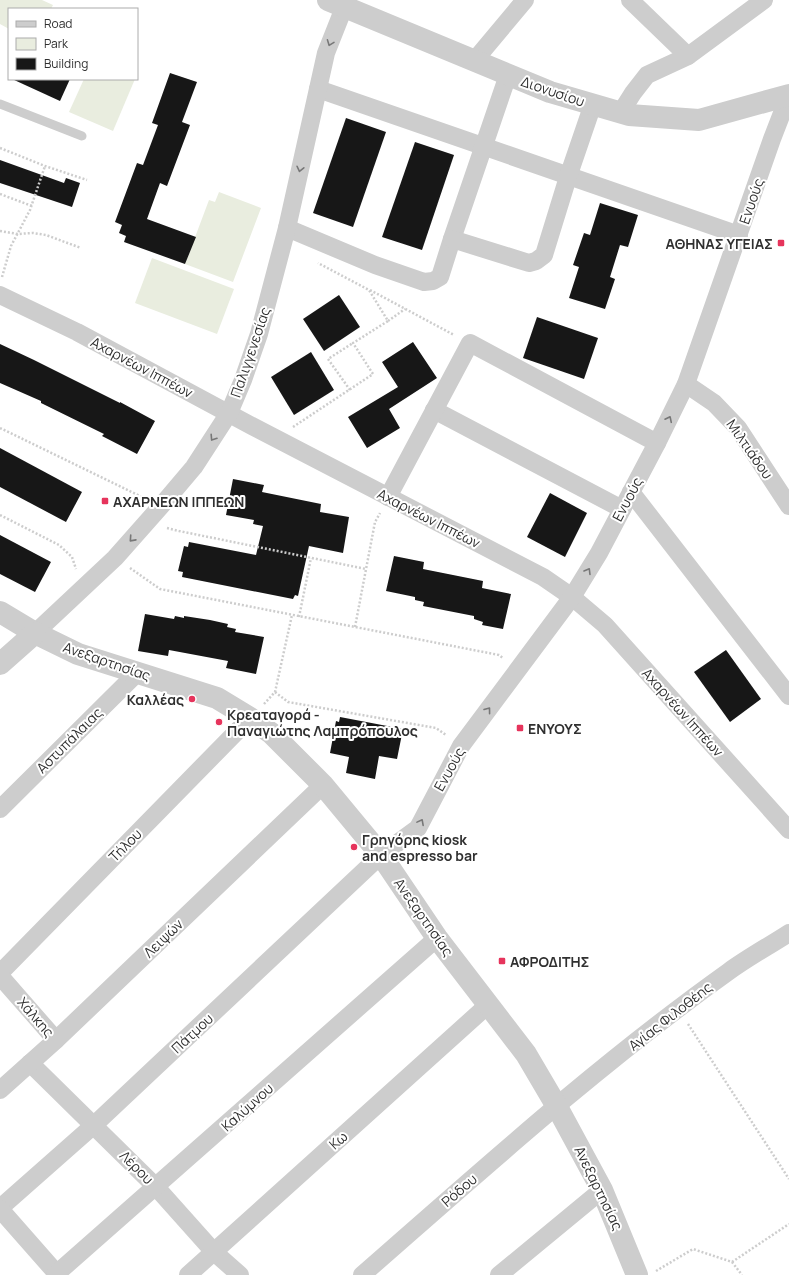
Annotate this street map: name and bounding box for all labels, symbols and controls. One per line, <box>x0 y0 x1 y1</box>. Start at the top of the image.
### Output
legend <box>8 8 138 80</box>
text: Road <box>44 15 72 32</box>
text: Park <box>44 35 69 52</box>
one-way arrow <box>327 39 335 46</box>
text: Building <box>44 55 88 72</box>
street label: Διονυσίου <box>519 71 587 111</box>
one-way arrow <box>296 166 304 172</box>
street label: Ενυούς <box>734 175 768 226</box>
place label: ΑΘΗΝΑΣ ΥΓΕΙΑΣ <box>666 234 773 253</box>
marker: ΑΘΗΝΑΣ ΥΓΕΙΑΣ <box>776 238 786 248</box>
street label: Παλιγγενεσίας <box>226 304 274 400</box>
street label: Αχαρνέων Ιππέων <box>88 332 196 402</box>
street label: Μιλτιάδου <box>723 415 777 483</box>
one-way arrow <box>664 416 671 423</box>
one-way arrow <box>210 434 218 441</box>
street label: Ενυούς <box>608 473 647 524</box>
street label: Αχαρνέων Ιππέων <box>374 484 484 552</box>
place label: ΑΧΑΡΝΕΩΝ ΙΠΠΕΩΝ <box>113 492 244 511</box>
marker: ΑΧΑΡΝΕΩΝ ΙΠΠΕΩΝ <box>100 496 110 506</box>
one-way arrow <box>129 534 136 542</box>
one-way arrow <box>583 568 590 575</box>
street label: Ανεξαρτησίας <box>61 637 154 685</box>
street label: Αχαρνέων Ιππέων <box>638 664 728 760</box>
place label: Καλλέας <box>127 690 184 709</box>
marker: Καλλέας <box>187 694 197 704</box>
street label: Αστυπάλαιας <box>32 703 106 777</box>
place label: Κρεαταγορά - Παναγιώτης Λαμπρόπουλος <box>227 705 418 740</box>
one-way arrow <box>483 708 490 715</box>
marker: Κρεαταγορά - Παναγιώτης Λαμπρόπουλος <box>214 717 224 727</box>
place label: ΕΝΥΟΥΣ <box>528 719 582 738</box>
marker: ΕΝΥΟΥΣ <box>515 723 525 733</box>
street label: Ενυούς <box>429 743 469 794</box>
one-way arrow <box>416 818 424 826</box>
street label: Τήλου <box>104 824 146 866</box>
place label: Γρηγόρης kiosk and espresso bar <box>362 830 478 865</box>
marker: Γρηγόρης kiosk and espresso bar <box>349 842 359 852</box>
street label: Ανεξαρτησίας <box>390 874 458 960</box>
street label: Λειψών <box>139 915 187 961</box>
place label: ΑΦΡΟΔΙΤΗΣ <box>510 952 589 971</box>
marker: ΑΦΡΟΔΙΤΗΣ <box>497 956 507 966</box>
street label: Αγίας Φιλοθέης <box>624 977 716 1055</box>
street label: Χάλκης <box>13 993 59 1041</box>
street label: Πάτμου <box>167 1009 217 1057</box>
street label: Καλύμνου <box>217 1079 277 1135</box>
street label: Κω <box>325 1127 351 1153</box>
street label: Ανεξαρτησίας <box>570 1143 628 1233</box>
street label: Λέρου <box>116 1146 158 1188</box>
street label: Ρόδου <box>437 1169 481 1211</box>

